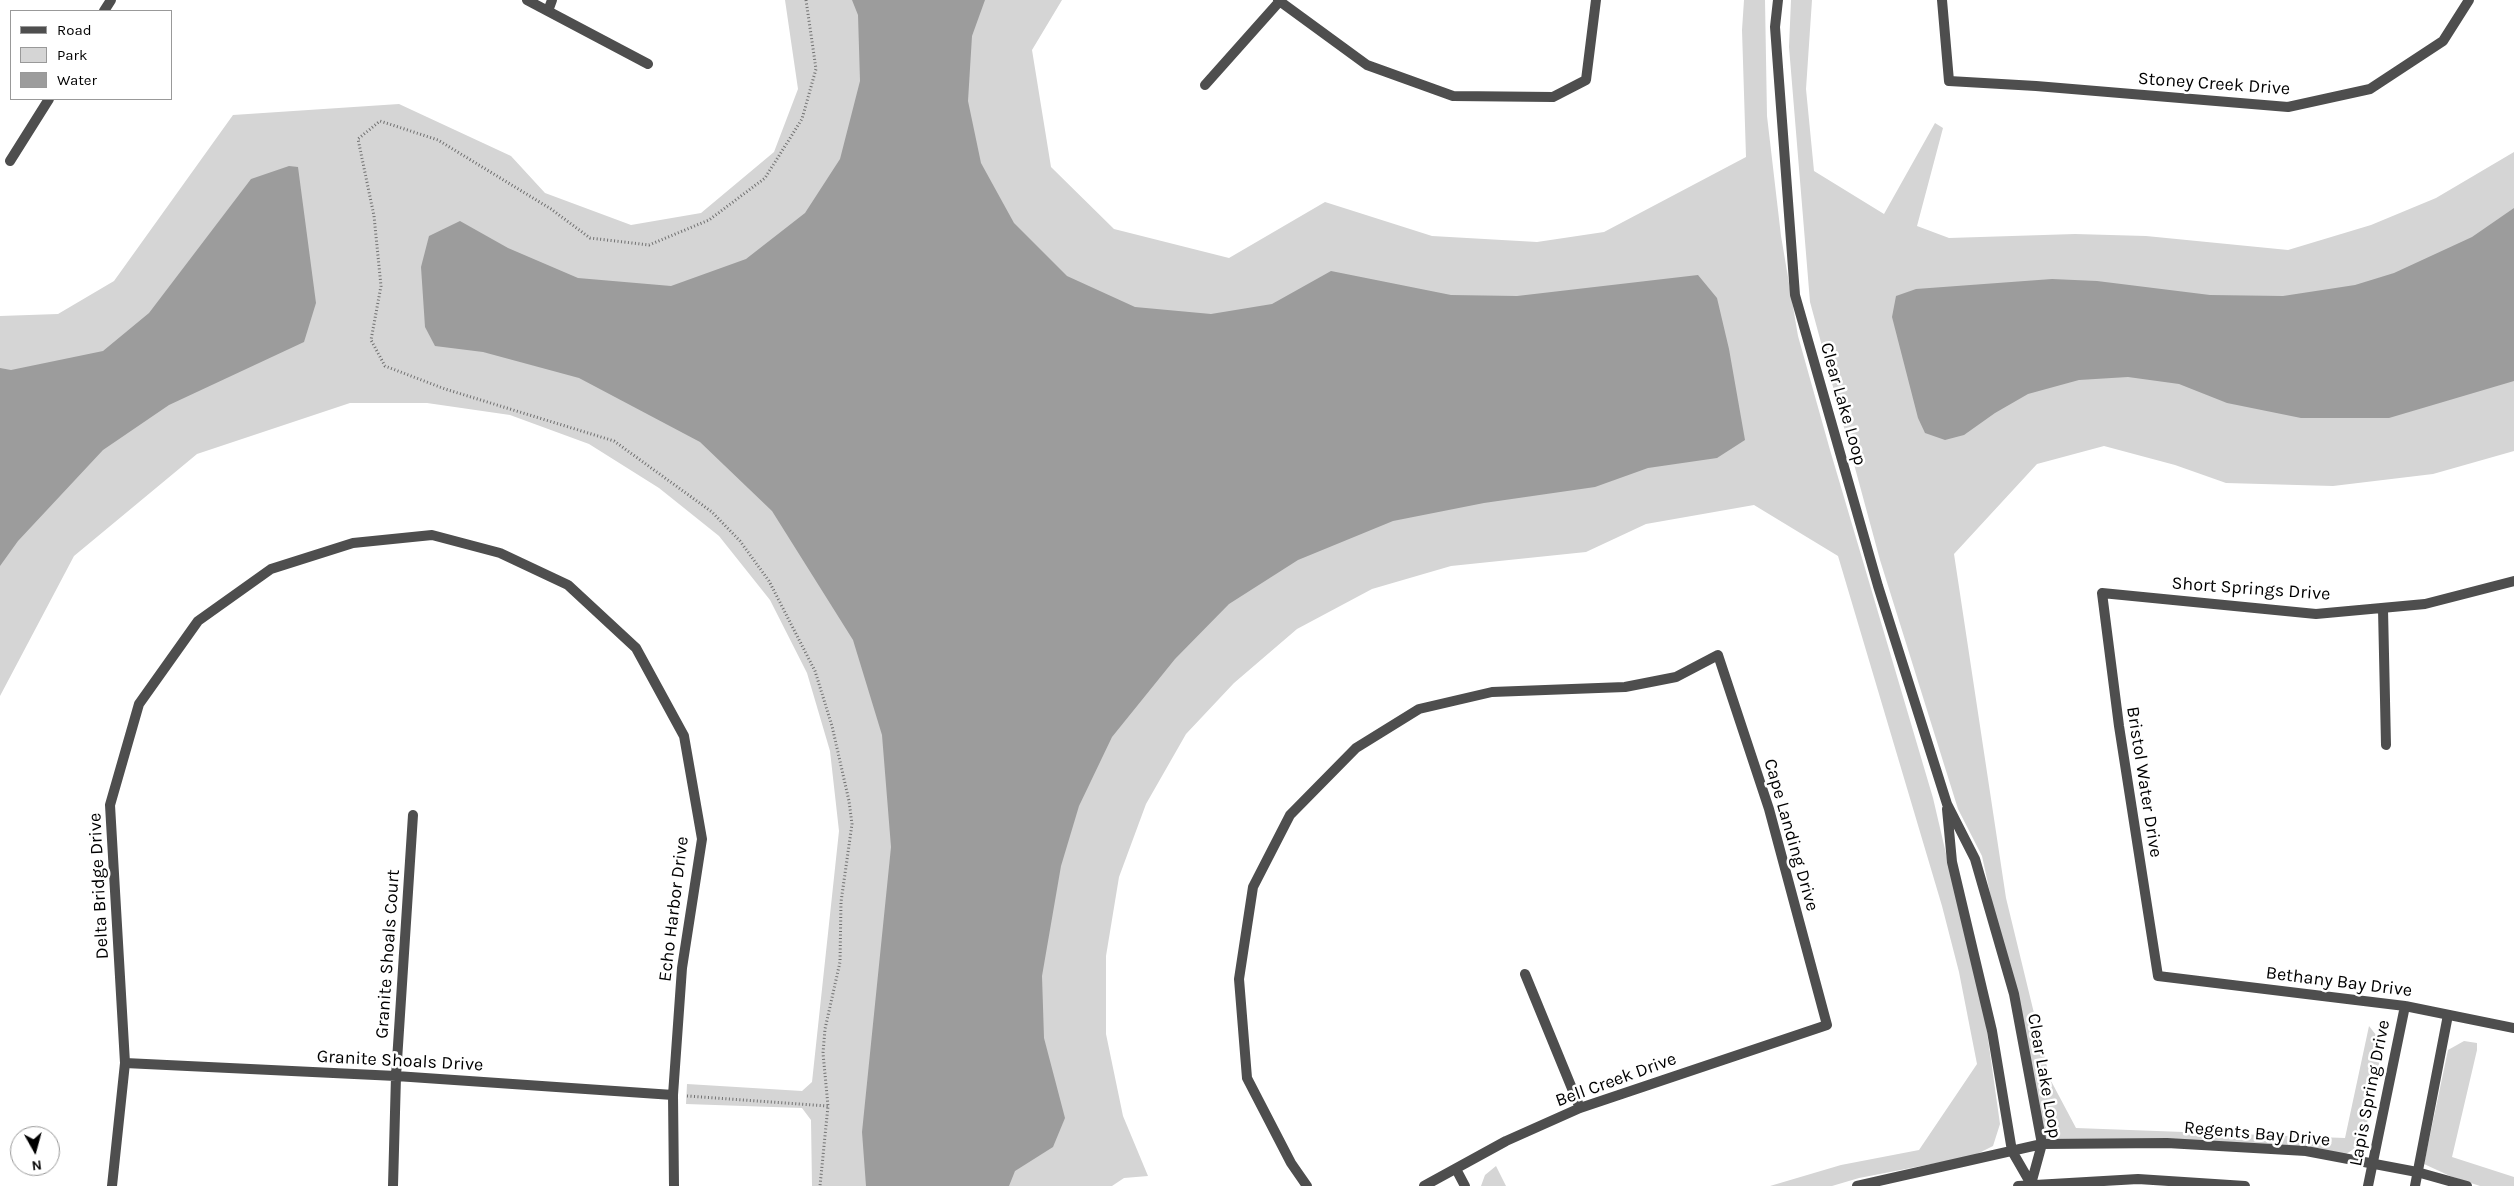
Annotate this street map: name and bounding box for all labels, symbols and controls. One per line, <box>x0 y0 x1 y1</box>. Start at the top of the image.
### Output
legend <box>10 10 172 100</box>
text: Road <box>57 21 92 39</box>
text: Park <box>57 46 87 64</box>
street label: Stoney Creek Drive <box>2137 68 2291 100</box>
text: Water <box>57 71 97 89</box>
street label: Clear Lake Loop <box>1815 340 1871 468</box>
street label: Short Springs Drive <box>2171 573 2331 605</box>
street label: Bristol Water Drive <box>2121 705 2167 859</box>
street label: Cape Landing Drive <box>1759 756 1823 914</box>
street label: Delta Bridge Drive <box>84 812 114 960</box>
street label: Echo Harbor Drive <box>654 835 694 983</box>
street label: Granite Shoals Court <box>371 869 405 1039</box>
street label: Bethany Bay Drive <box>2265 962 2413 1002</box>
street label: Clear Lake Loop <box>2022 1012 2066 1140</box>
street label: Lapis Spring Drive <box>2345 1018 2395 1168</box>
street label: Granite Shoals Drive <box>316 1046 484 1076</box>
street label: Bell Creek Drive <box>1553 1048 1679 1112</box>
street label: Regents Bay Drive <box>2183 1117 2331 1151</box>
north arrow <box>10 1126 60 1176</box>
text: N <box>31 1156 43 1174</box>

